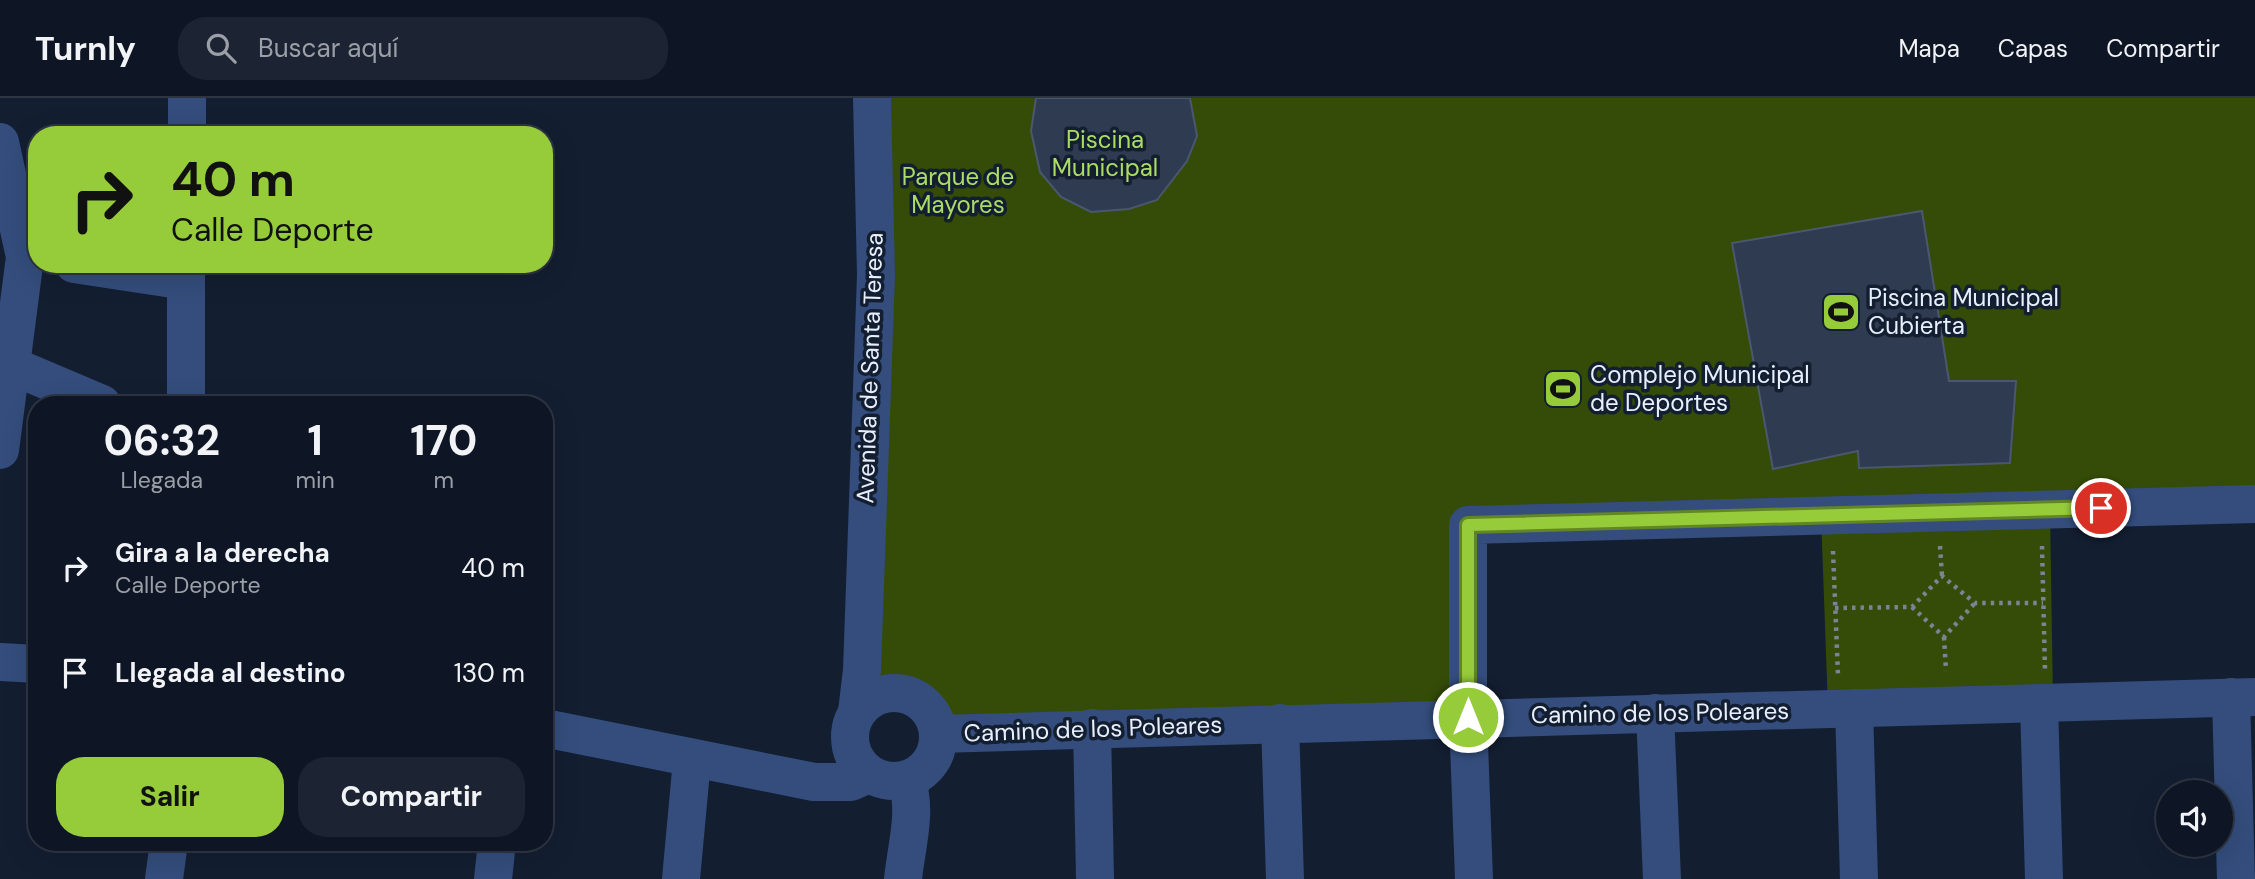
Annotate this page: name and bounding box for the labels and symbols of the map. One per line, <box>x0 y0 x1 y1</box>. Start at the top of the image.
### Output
park label: Piscina Municipal <box>1052 124 1158 183</box>
park label: Parque de Mayores <box>902 161 1014 220</box>
street label: Avenida de Santa Teresa <box>849 232 890 504</box>
place label: Piscina Municipal Cubierta <box>1868 282 2059 341</box>
sports icon: Piscina Municipal Cubierta <box>1820 291 1862 333</box>
place label: Complejo Municipal de Deportes <box>1590 359 1810 418</box>
sports icon: Complejo Municipal de Deportes <box>1542 368 1584 410</box>
pin <box>2071 478 2131 538</box>
position arrow <box>1431 680 1505 754</box>
street label: Camino de los Poleares <box>1530 695 1789 730</box>
street label: Camino de los Poleares <box>963 708 1223 749</box>

